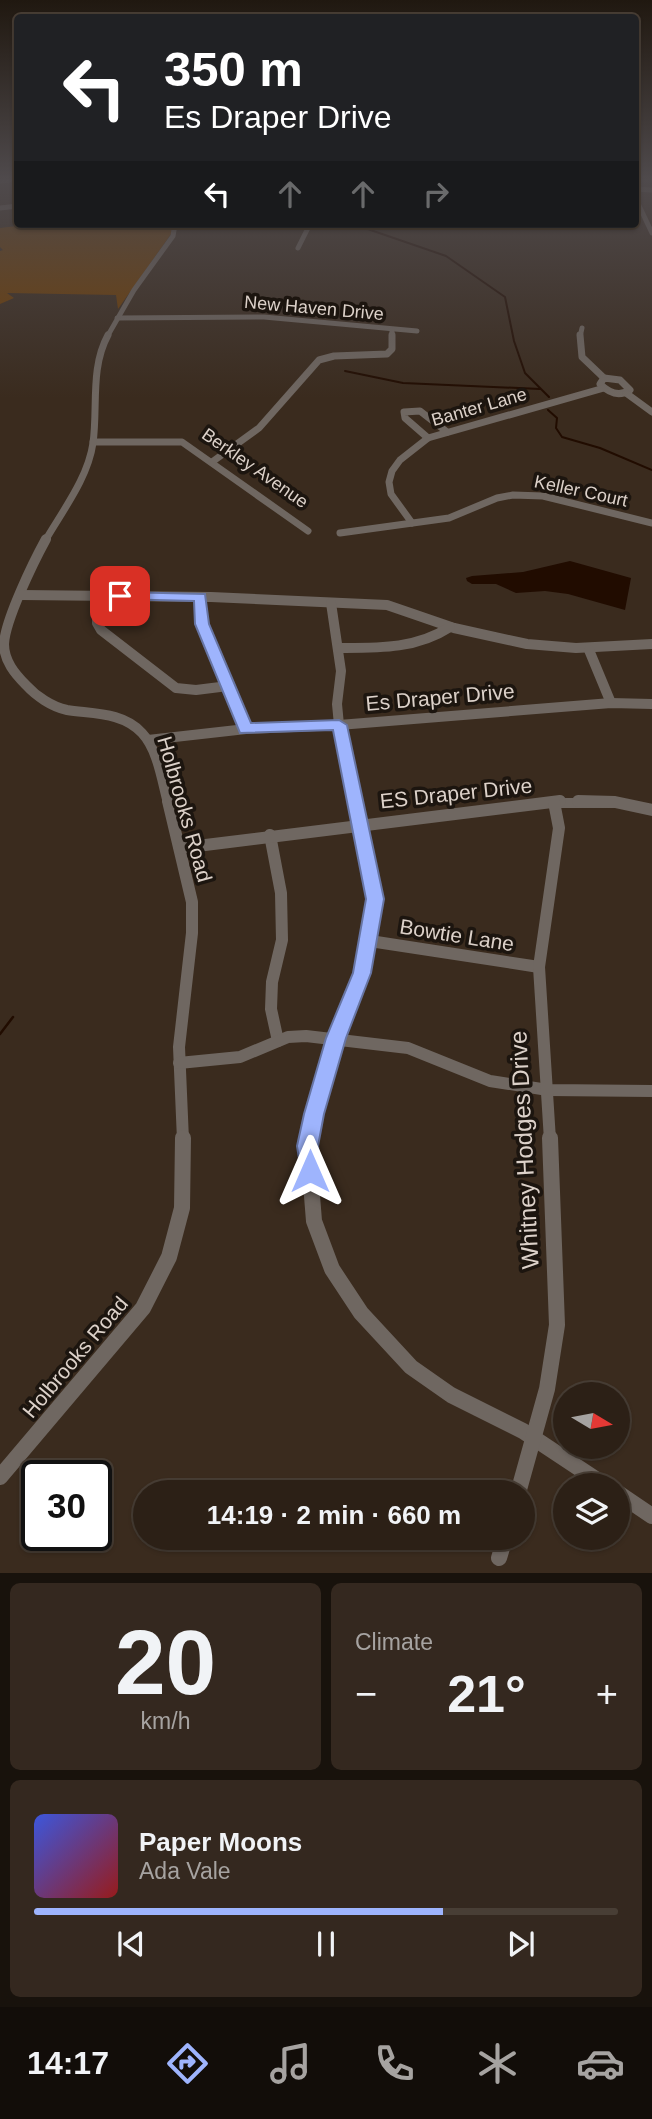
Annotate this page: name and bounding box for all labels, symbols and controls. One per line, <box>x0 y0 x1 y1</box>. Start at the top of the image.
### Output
icon: left <box>49 42 140 133</box>
text: 350 m <box>164 42 303 96</box>
text: Es Draper Drive <box>164 99 392 135</box>
icon: left <box>198 175 236 213</box>
icon: ahead <box>271 175 309 213</box>
icon: ahead <box>344 175 382 213</box>
icon: right <box>417 175 455 213</box>
street label: New Haven Drive <box>243 292 385 324</box>
street label: Banter Lane <box>429 384 529 430</box>
street label: Berkley Avenue <box>198 424 312 512</box>
street label: Keller Court <box>532 471 630 511</box>
pin <box>90 566 150 626</box>
icon: arrive <box>101 577 139 615</box>
street label: Es Draper Drive <box>365 679 515 715</box>
street label: Holbrooks Road <box>153 733 217 885</box>
street label: ES Draper Drive <box>379 774 533 812</box>
street label: Bowtie Lane <box>398 915 516 955</box>
street label: Whitney Hodges Drive <box>504 1030 544 1270</box>
position arrow <box>273 1134 347 1208</box>
street label: Holbrooks Road <box>18 1292 132 1422</box>
north arrow <box>553 1382 630 1460</box>
map controls <box>553 1382 630 1550</box>
speed limit sign: 30 <box>21 1460 112 1551</box>
button: layers <box>553 1473 630 1550</box>
text: 14:19 · 2 min · 660 m <box>207 1500 461 1530</box>
text: 20 <box>115 1612 216 1713</box>
text: Climate <box>355 1629 433 1655</box>
text: 21° <box>447 1665 526 1723</box>
text: − <box>355 1673 377 1715</box>
text: + <box>596 1673 618 1715</box>
text: km/h <box>141 1708 190 1734</box>
text: Paper Moons <box>139 1827 302 1857</box>
text: Ada Vale <box>139 1858 231 1884</box>
icon: previous <box>112 1925 150 1963</box>
icon: pause <box>307 1925 345 1963</box>
icon: next <box>502 1925 540 1963</box>
icon: directions <box>163 2039 212 2088</box>
icon: music <box>266 2039 315 2088</box>
icon: phone <box>370 2039 419 2088</box>
icon: climate <box>473 2039 522 2088</box>
icon: car <box>576 2039 625 2088</box>
text: 14:17 <box>27 2045 109 2081</box>

